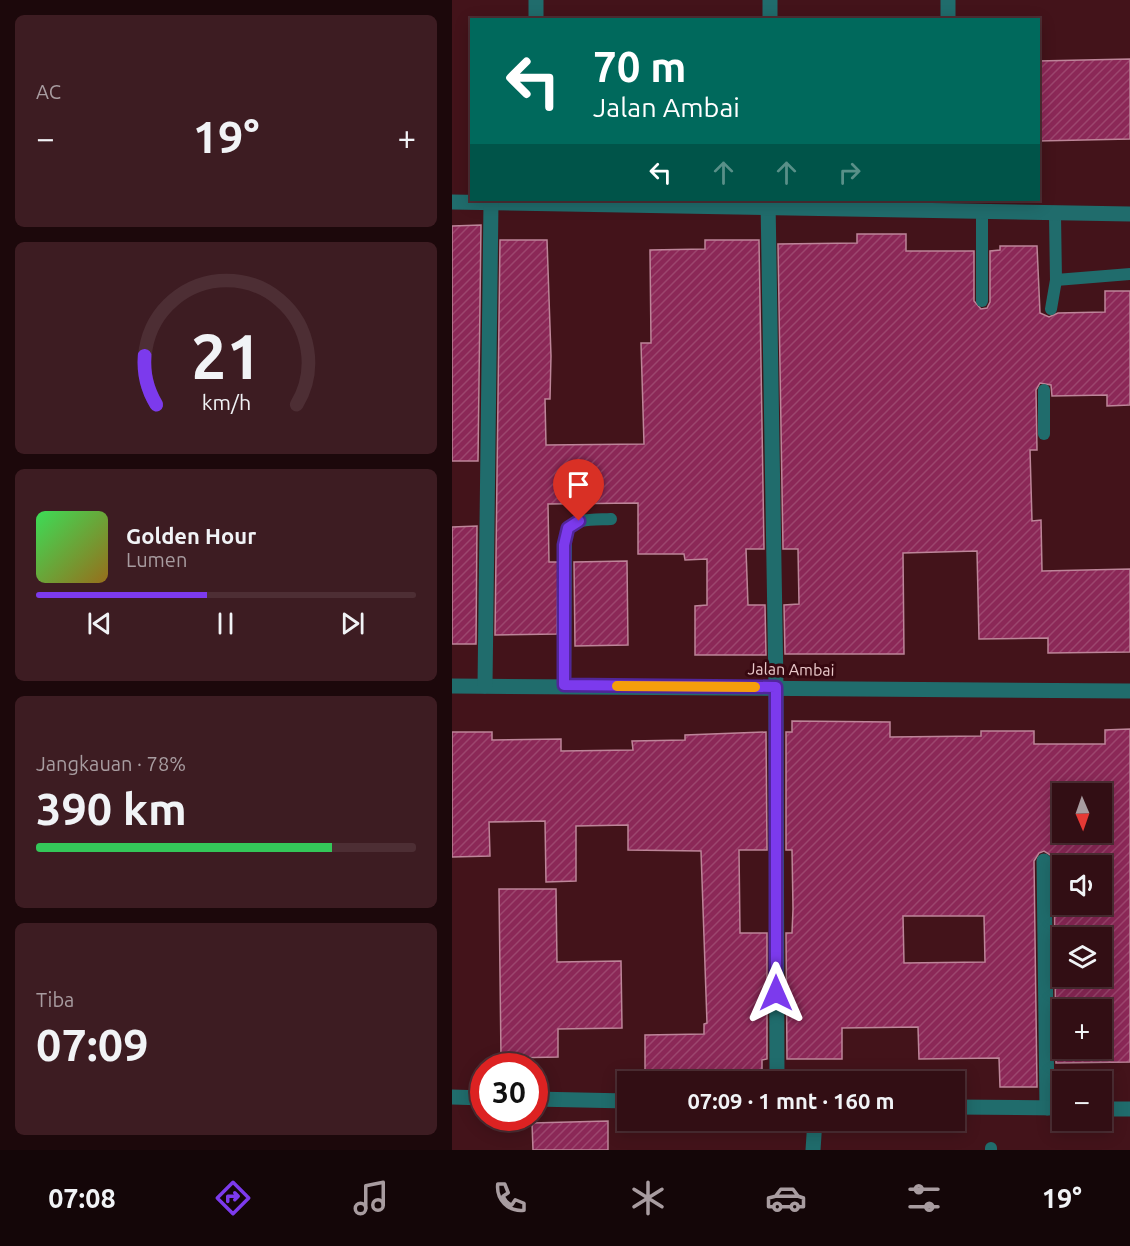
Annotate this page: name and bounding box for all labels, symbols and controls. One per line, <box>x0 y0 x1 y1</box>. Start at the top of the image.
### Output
icon: left <box>494 42 572 120</box>
text: 70 m <box>593 43 687 90</box>
text: AC <box>36 80 61 103</box>
text: Jalan Ambai <box>593 92 740 122</box>
text: 19° <box>193 111 259 162</box>
text: − <box>36 119 55 156</box>
text: + <box>397 119 416 156</box>
icon: left <box>644 156 677 189</box>
icon: ahead <box>707 156 740 189</box>
icon: ahead <box>770 156 803 189</box>
icon: right <box>833 156 866 189</box>
text: 21 <box>191 321 261 391</box>
text: km/h <box>201 390 251 414</box>
pin <box>553 459 604 521</box>
icon: arrive <box>562 468 595 501</box>
text: Golden Hour <box>126 523 256 548</box>
text: Lumen <box>126 548 187 571</box>
icon: previous <box>83 607 116 640</box>
icon: pause <box>209 607 242 640</box>
icon: next <box>336 607 369 640</box>
street label: Jalan Ambai <box>747 659 835 679</box>
text: Jangkauan · 78% <box>36 752 186 775</box>
text: 390 km <box>36 783 187 834</box>
north arrow <box>1052 783 1112 843</box>
map controls <box>1052 783 1112 1131</box>
button: sound <box>1052 855 1112 915</box>
button: layers <box>1052 927 1112 987</box>
position arrow <box>744 961 808 1025</box>
text: Tiba <box>36 988 74 1011</box>
button: + <box>1052 999 1112 1059</box>
text: 07:09 <box>36 1019 149 1070</box>
speed limit sign: 30 <box>470 1053 548 1131</box>
button: − <box>1052 1071 1112 1131</box>
text: 07:09 · 1 mnt · 160 m <box>687 1088 895 1113</box>
icon: directions <box>212 1177 254 1219</box>
icon: music <box>350 1177 392 1219</box>
icon: phone <box>489 1177 531 1219</box>
icon: climate <box>627 1177 669 1219</box>
icon: car <box>765 1177 807 1219</box>
icon: filters <box>903 1177 945 1219</box>
text: 07:08 <box>48 1183 116 1213</box>
text: 19° <box>1042 1183 1082 1213</box>

